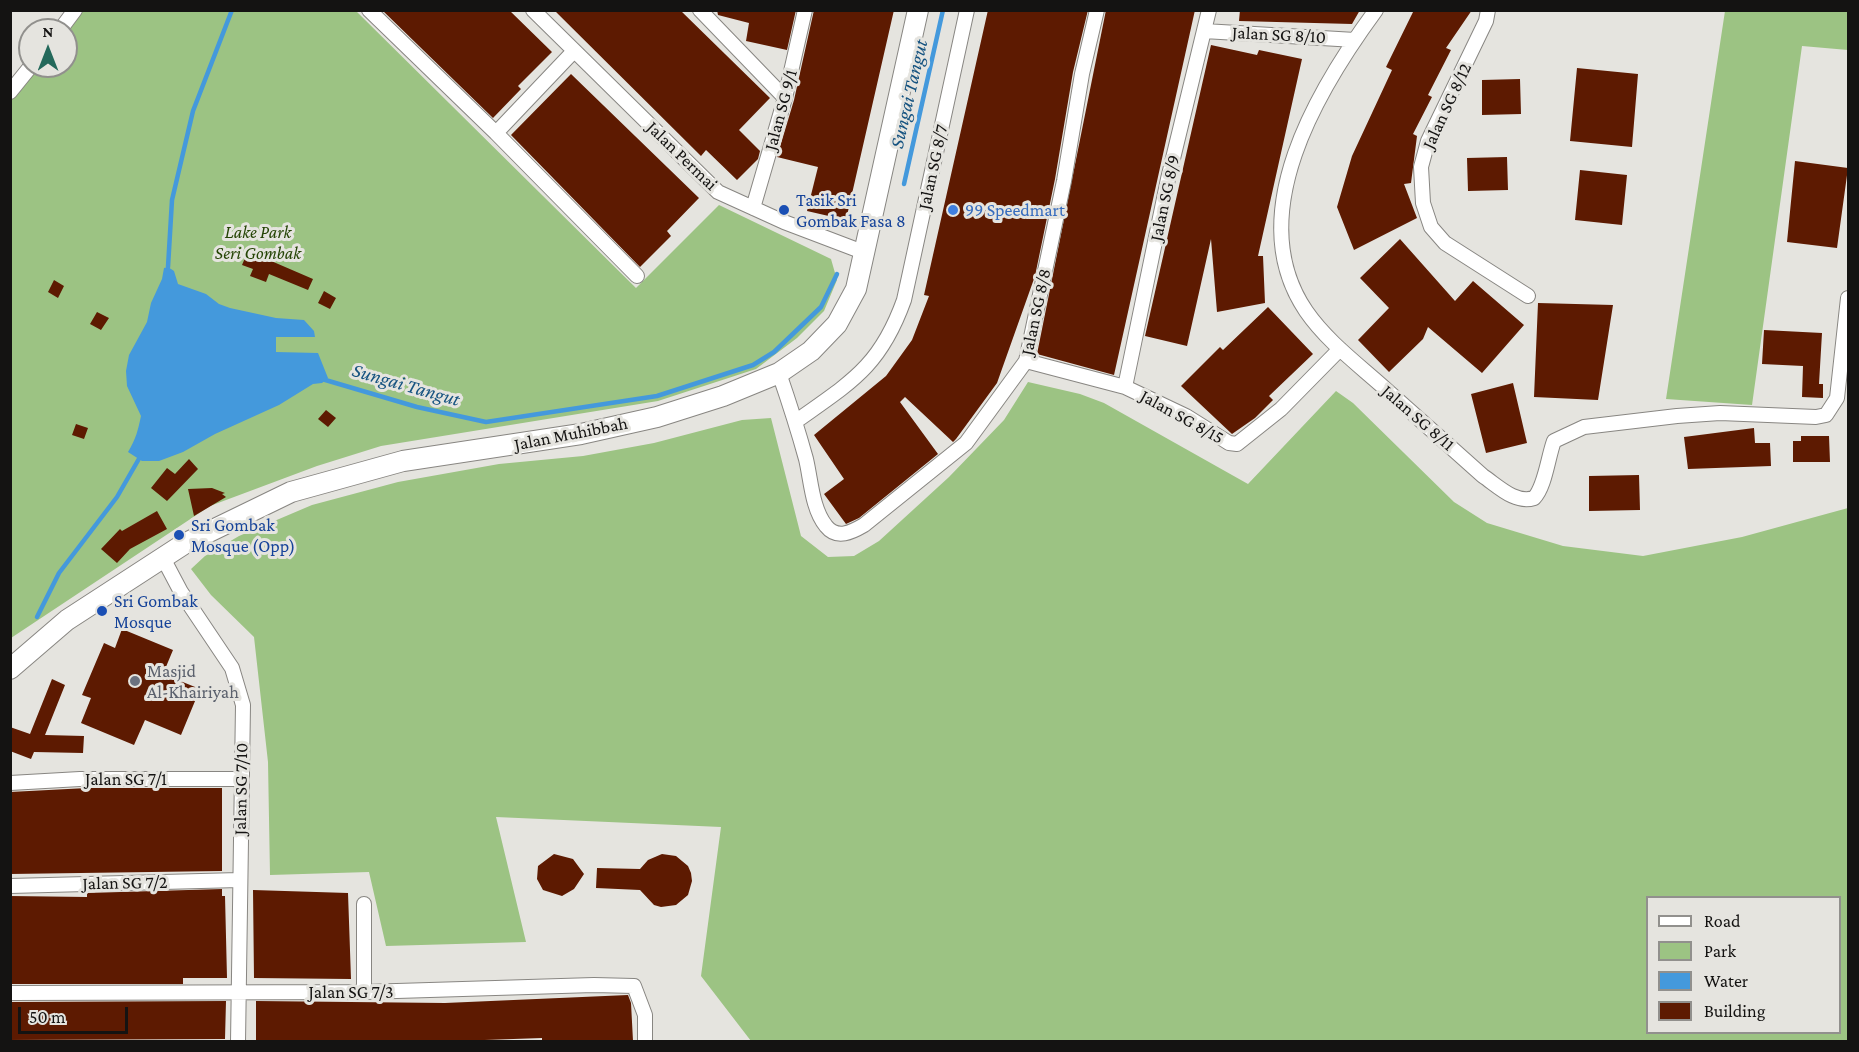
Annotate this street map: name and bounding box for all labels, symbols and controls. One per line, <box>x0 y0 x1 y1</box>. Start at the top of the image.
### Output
north arrow <box>18 18 78 78</box>
street label: Jalan SG 8/10 <box>1231 22 1327 48</box>
text: N <box>43 23 53 40</box>
water label: Sungai Tangut <box>885 37 933 151</box>
street label: Jalan SG 8/12 <box>1418 60 1476 152</box>
street label: Jalan SG 9/1 <box>760 67 802 153</box>
street label: Jalan Permai <box>642 117 722 195</box>
street label: Jalan SG 8/7 <box>913 122 953 212</box>
street label: Jalan SG 8/9 <box>1145 153 1185 243</box>
place label: Tasik Sri Gombak Fasa 8 <box>796 189 906 232</box>
place label: 99 Speedmart <box>965 199 1065 221</box>
marker: Tasik Sri Gombak Fasa 8 <box>777 203 791 217</box>
marker: 99 Speedmart <box>946 203 960 217</box>
park label: Lake Park Seri Gombak <box>215 221 301 264</box>
street label: Jalan SG 8/8 <box>1016 267 1056 357</box>
water label: Sungai Tangut <box>349 358 463 412</box>
street label: Jalan SG 8/11 <box>1377 380 1459 456</box>
street label: Jalan SG 8/15 <box>1136 385 1228 449</box>
street label: Jalan Muhibbah <box>512 412 630 456</box>
place label: Sri Gombak Mosque (Opp) <box>191 514 295 556</box>
marker: Sri Gombak Mosque (Opp) <box>172 528 186 542</box>
place label: Sri Gombak Mosque <box>114 590 198 632</box>
marker: Sri Gombak Mosque <box>95 604 109 618</box>
place label: Masjid Al-Khairiyah <box>147 660 239 702</box>
marker: Masjid Al-Khairiyah <box>128 674 142 688</box>
street label: Jalan SG 7/10 <box>229 743 253 835</box>
street label: Jalan SG 7/1 <box>85 768 167 790</box>
street label: Jalan SG 7/2 <box>82 871 168 895</box>
legend <box>1646 896 1841 1034</box>
text: Road <box>1704 911 1741 931</box>
text: Park <box>1704 941 1736 961</box>
text: Water <box>1704 971 1748 991</box>
street label: Jalan SG 7/3 <box>309 981 393 1003</box>
scale bar <box>21 995 130 1033</box>
text: Building <box>1704 1001 1765 1021</box>
text: 50 m <box>29 1007 66 1027</box>

